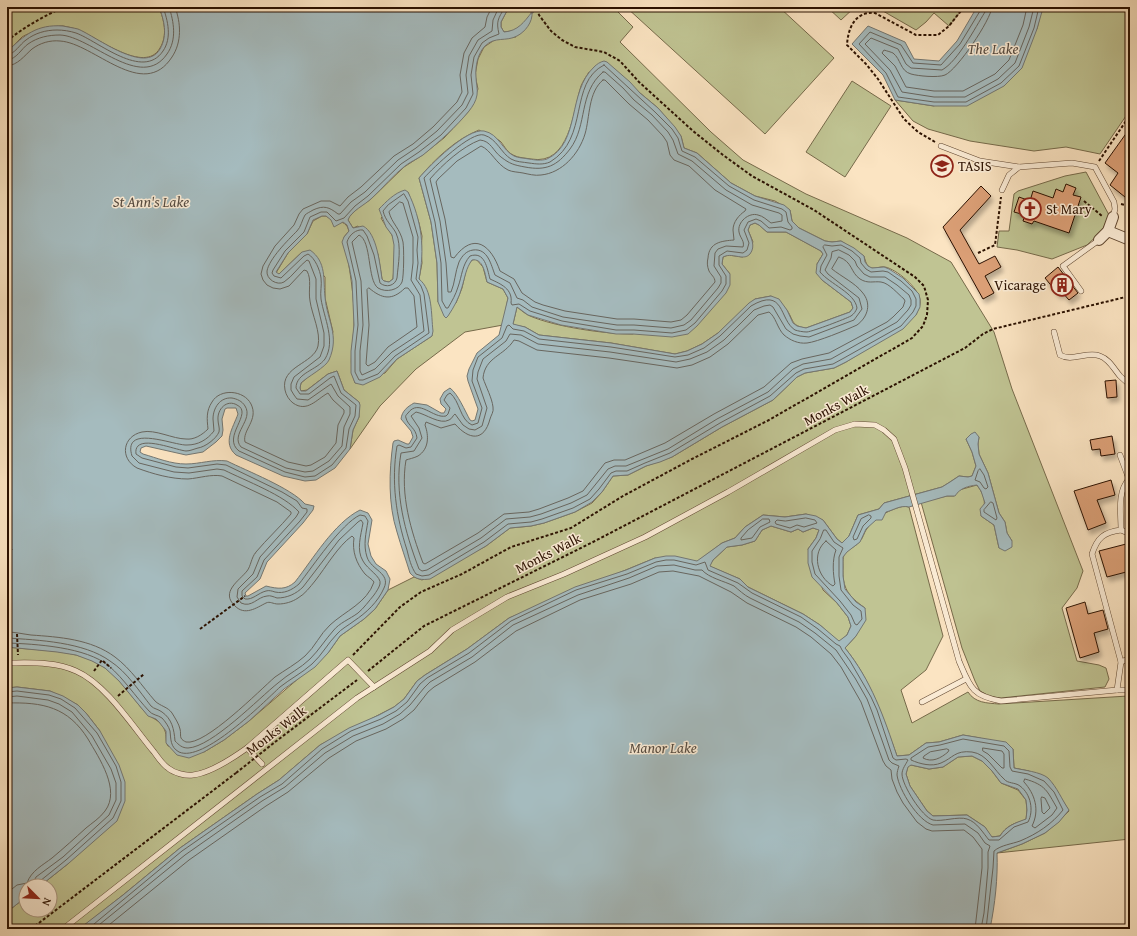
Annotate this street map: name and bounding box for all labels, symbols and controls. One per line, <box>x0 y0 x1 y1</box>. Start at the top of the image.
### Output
water label: The Lake <box>967 38 1019 59</box>
school or university icon: TASIS <box>929 153 955 179</box>
place label: TASIS <box>958 156 992 176</box>
water label: St Ann's Lake <box>113 191 189 212</box>
church icon: St Mary <box>1017 196 1043 222</box>
place label: St Mary <box>1046 199 1092 219</box>
building icon: Vicarage <box>1049 272 1075 298</box>
place label: Vicarage <box>994 275 1046 295</box>
street label: Monks Walk <box>800 379 873 431</box>
street label: Monks Walk <box>512 528 585 578</box>
street label: Monks Walk <box>242 700 311 759</box>
water label: Manor Lake <box>629 737 697 758</box>
north arrow <box>18 878 58 918</box>
text: N <box>38 895 56 909</box>

